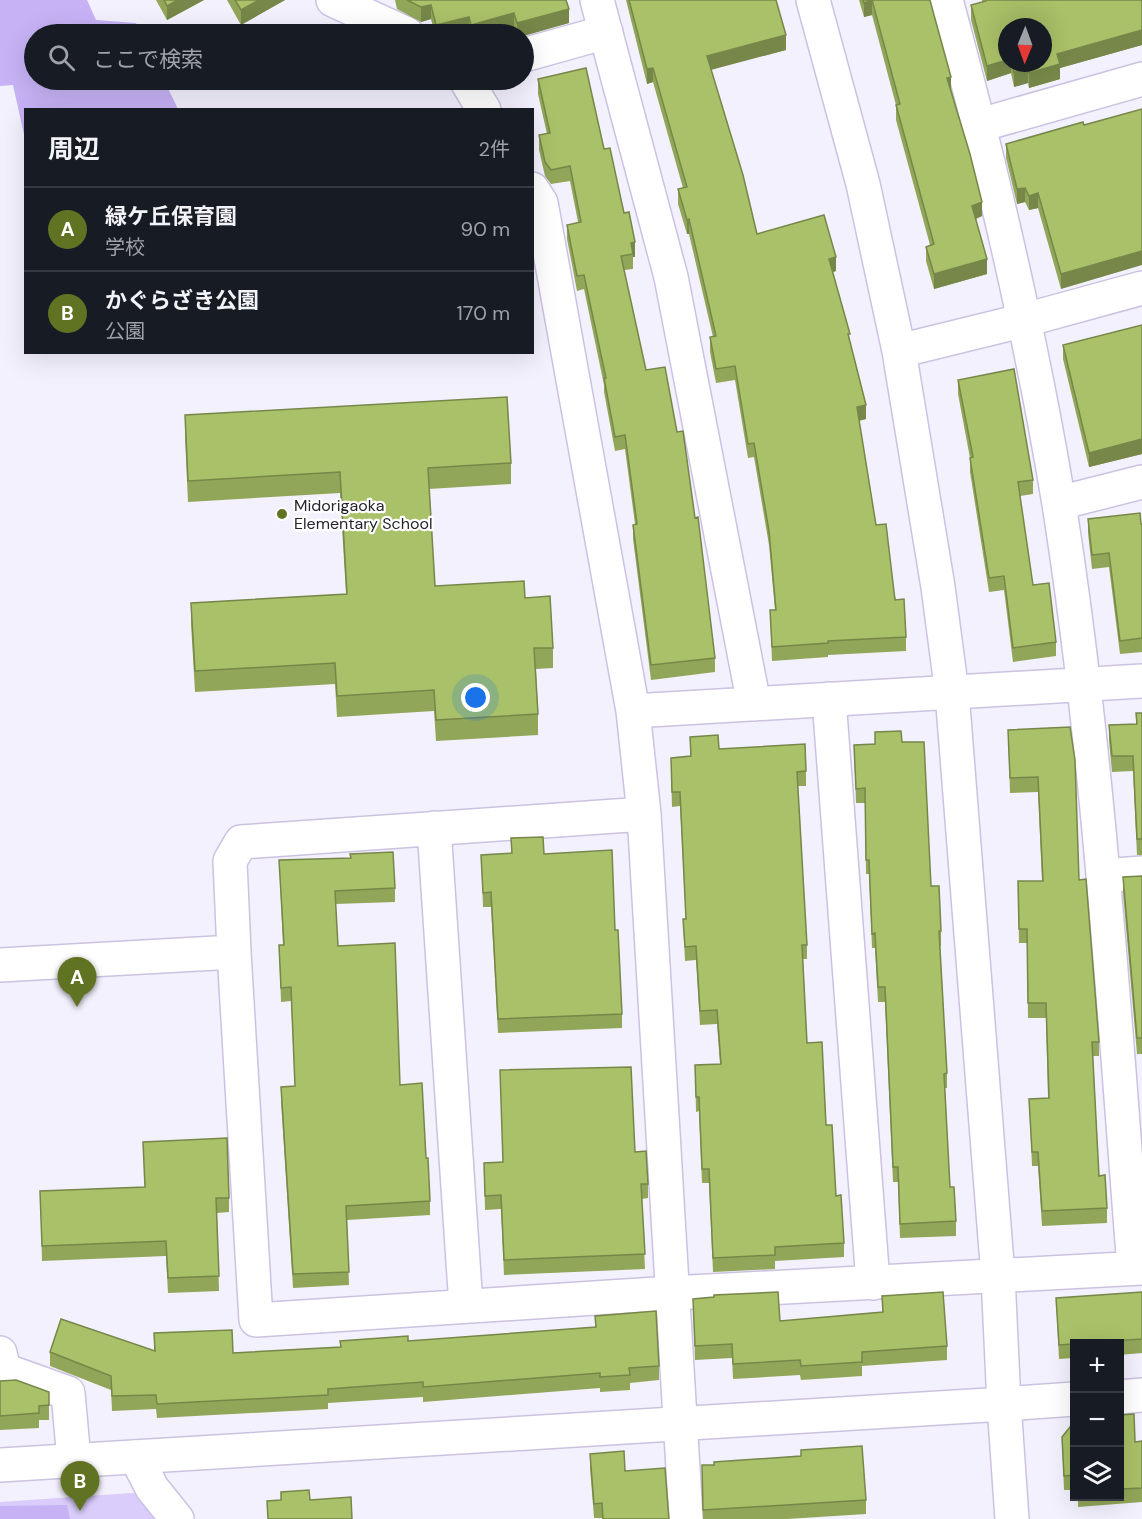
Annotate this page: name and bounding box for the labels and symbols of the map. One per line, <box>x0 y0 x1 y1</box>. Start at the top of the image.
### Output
north arrow <box>998 18 1052 72</box>
place label: Midorigaoka Elementary School <box>294 495 432 534</box>
marker: Midorigaoka Elementary School <box>275 507 289 521</box>
your location <box>461 683 490 712</box>
pin: A <box>58 958 97 1007</box>
pin: B <box>60 1462 100 1511</box>

